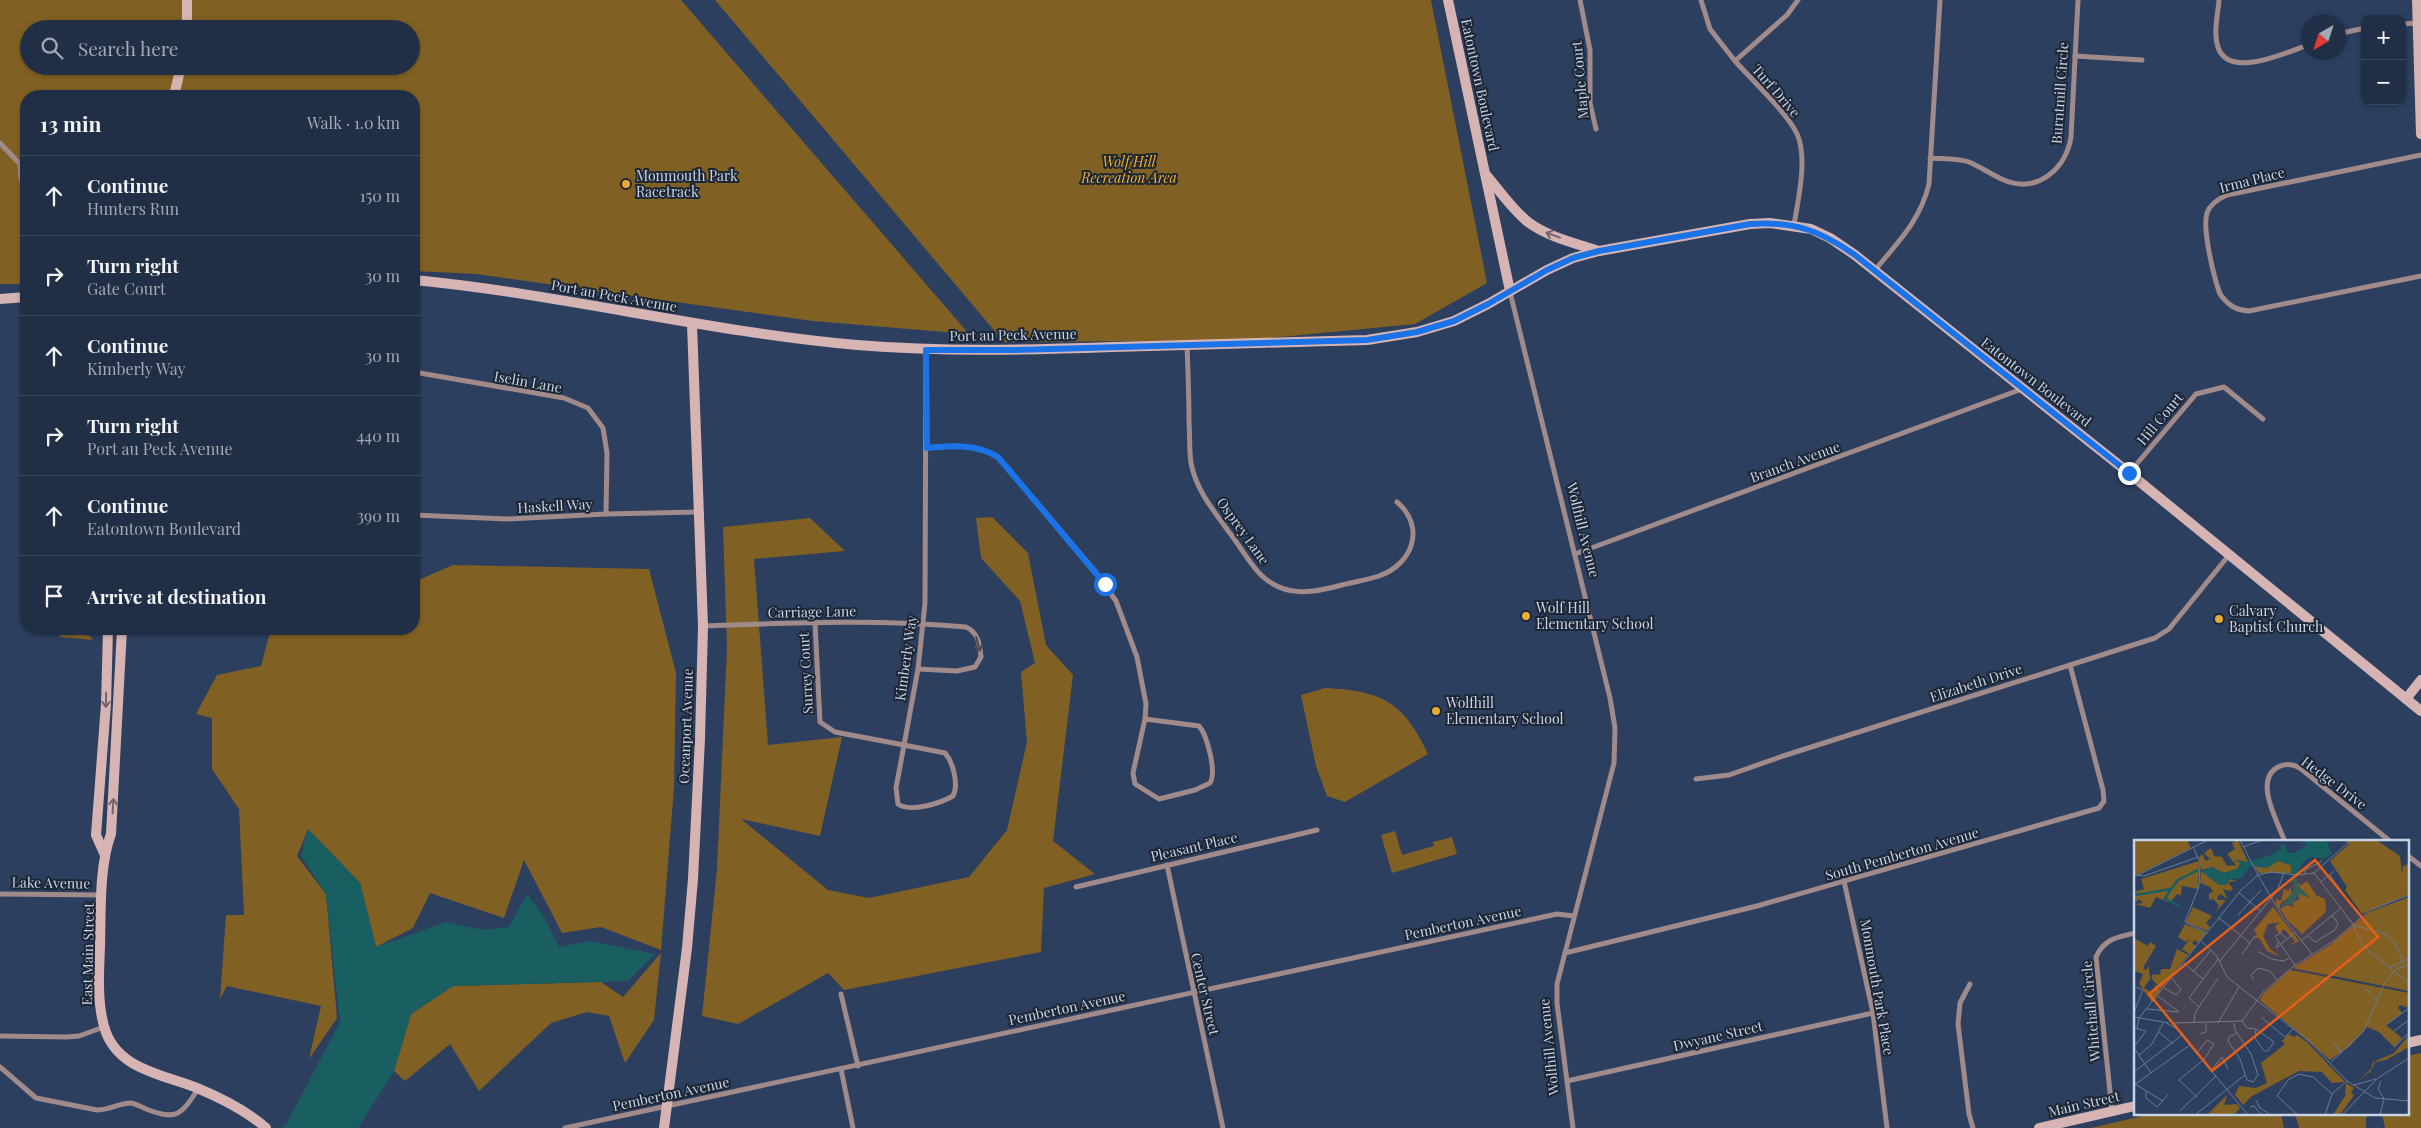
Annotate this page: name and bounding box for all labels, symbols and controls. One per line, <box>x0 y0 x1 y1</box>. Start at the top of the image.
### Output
north arrow <box>2301 15 2346 60</box>
map controls <box>2361 15 2406 105</box>
button: + <box>2361 15 2406 60</box>
street label: Eatontown Boulevard <box>1457 17 1504 153</box>
search box <box>20 20 420 75</box>
icon: search <box>38 34 66 62</box>
text: Search here <box>78 35 178 61</box>
street label: Maple Court <box>1567 39 1592 120</box>
street label: Burntmill Circle <box>2046 41 2073 144</box>
street label: Turf Drive <box>1748 60 1805 121</box>
button: − <box>2361 60 2406 105</box>
text: 13 min <box>40 109 101 137</box>
text: Walk · 1.0 km <box>307 112 400 133</box>
park label: Wolf Hill Recreation Area <box>1080 152 1177 187</box>
street label: Irma Place <box>2217 162 2287 197</box>
place label: Monmouth Park Racetrack <box>636 166 738 201</box>
text: Continue <box>87 172 168 198</box>
marker: Monmouth Park Racetrack <box>620 178 632 190</box>
icon: ahead <box>40 182 68 210</box>
text: 150 m <box>360 185 400 206</box>
text: Hunters Run <box>87 198 179 219</box>
one-way arrow <box>1546 230 1561 239</box>
text: Turn right <box>87 252 179 278</box>
icon: right <box>40 262 68 290</box>
text: 30 m <box>365 265 400 286</box>
street label: Port au Peck Avenue <box>550 275 678 316</box>
text: Gate Court <box>87 278 166 299</box>
street label: Port au Peck Avenue <box>949 324 1077 345</box>
text: Continue <box>87 332 168 358</box>
street label: Eatontown Boulevard <box>1977 333 2095 431</box>
icon: ahead <box>40 342 68 370</box>
text: 30 m <box>365 345 400 366</box>
text: Kimberly Way <box>87 358 186 379</box>
street label: Iselin Lane <box>493 366 564 397</box>
street label: Hill Court <box>2132 388 2188 449</box>
text: Turn right <box>87 412 179 438</box>
icon: right <box>40 422 68 450</box>
text: 440 m <box>356 425 400 446</box>
street label: Branch Avenue <box>1747 436 1842 487</box>
text: Port au Peck Avenue <box>87 438 233 459</box>
route end <box>2118 462 2141 485</box>
street label: Wolfhill Avenue <box>1562 479 1604 579</box>
text: Continue <box>87 492 168 518</box>
street label: Osprey Lane <box>1213 493 1274 568</box>
street label: Haskell Way <box>517 494 593 517</box>
icon: ahead <box>40 502 68 530</box>
text: 390 m <box>357 505 400 526</box>
text: Eatontown Boulevard <box>87 518 241 539</box>
route start <box>1094 573 1117 596</box>
icon: arrive <box>40 582 68 610</box>
text: Arrive at destination <box>87 583 267 609</box>
place label: Wolf Hill Elementary School <box>1535 598 1654 633</box>
street label: Carriage Lane <box>768 601 856 622</box>
place label: Calvary Baptist Church <box>2229 601 2324 636</box>
marker: Wolf Hill Elementary School <box>1520 610 1532 622</box>
marker: Calvary Baptist Church <box>2213 613 2225 625</box>
street label: Kimberly Way <box>890 614 921 702</box>
street label: Surrey Court <box>794 631 817 714</box>
one-way arrow <box>974 636 984 652</box>
street label: Elizabeth Drive <box>1927 659 2025 706</box>
street label: Oceanport Avenue <box>674 668 697 784</box>
one-way arrow <box>101 692 111 708</box>
place label: Wolfhill Elementary School <box>1445 693 1564 728</box>
marker: Wolfhill Elementary School <box>1430 705 1442 717</box>
street label: Hedge Drive <box>2298 752 2371 814</box>
one-way arrow <box>109 798 118 814</box>
street label: South Pemberton Avenue <box>1823 822 1981 885</box>
street label: Pleasant Place <box>1149 827 1239 866</box>
inset map <box>2134 840 2408 1116</box>
street label: Lake Avenue <box>11 872 91 893</box>
street label: East Main Street <box>77 901 98 1005</box>
street label: Pemberton Avenue <box>1403 901 1523 944</box>
street label: Monmouth Park Place <box>1856 917 1899 1056</box>
street label: Center Street <box>1187 951 1224 1038</box>
street label: Whitehall Circle <box>2077 960 2104 1063</box>
street label: Pemberton Avenue <box>1007 986 1127 1029</box>
street label: Wolfhill Avenue <box>1534 998 1563 1097</box>
street label: Dwyane Street <box>1671 1016 1766 1055</box>
street label: Pemberton Avenue <box>611 1072 731 1115</box>
street label: Main Street <box>2046 1086 2122 1121</box>

